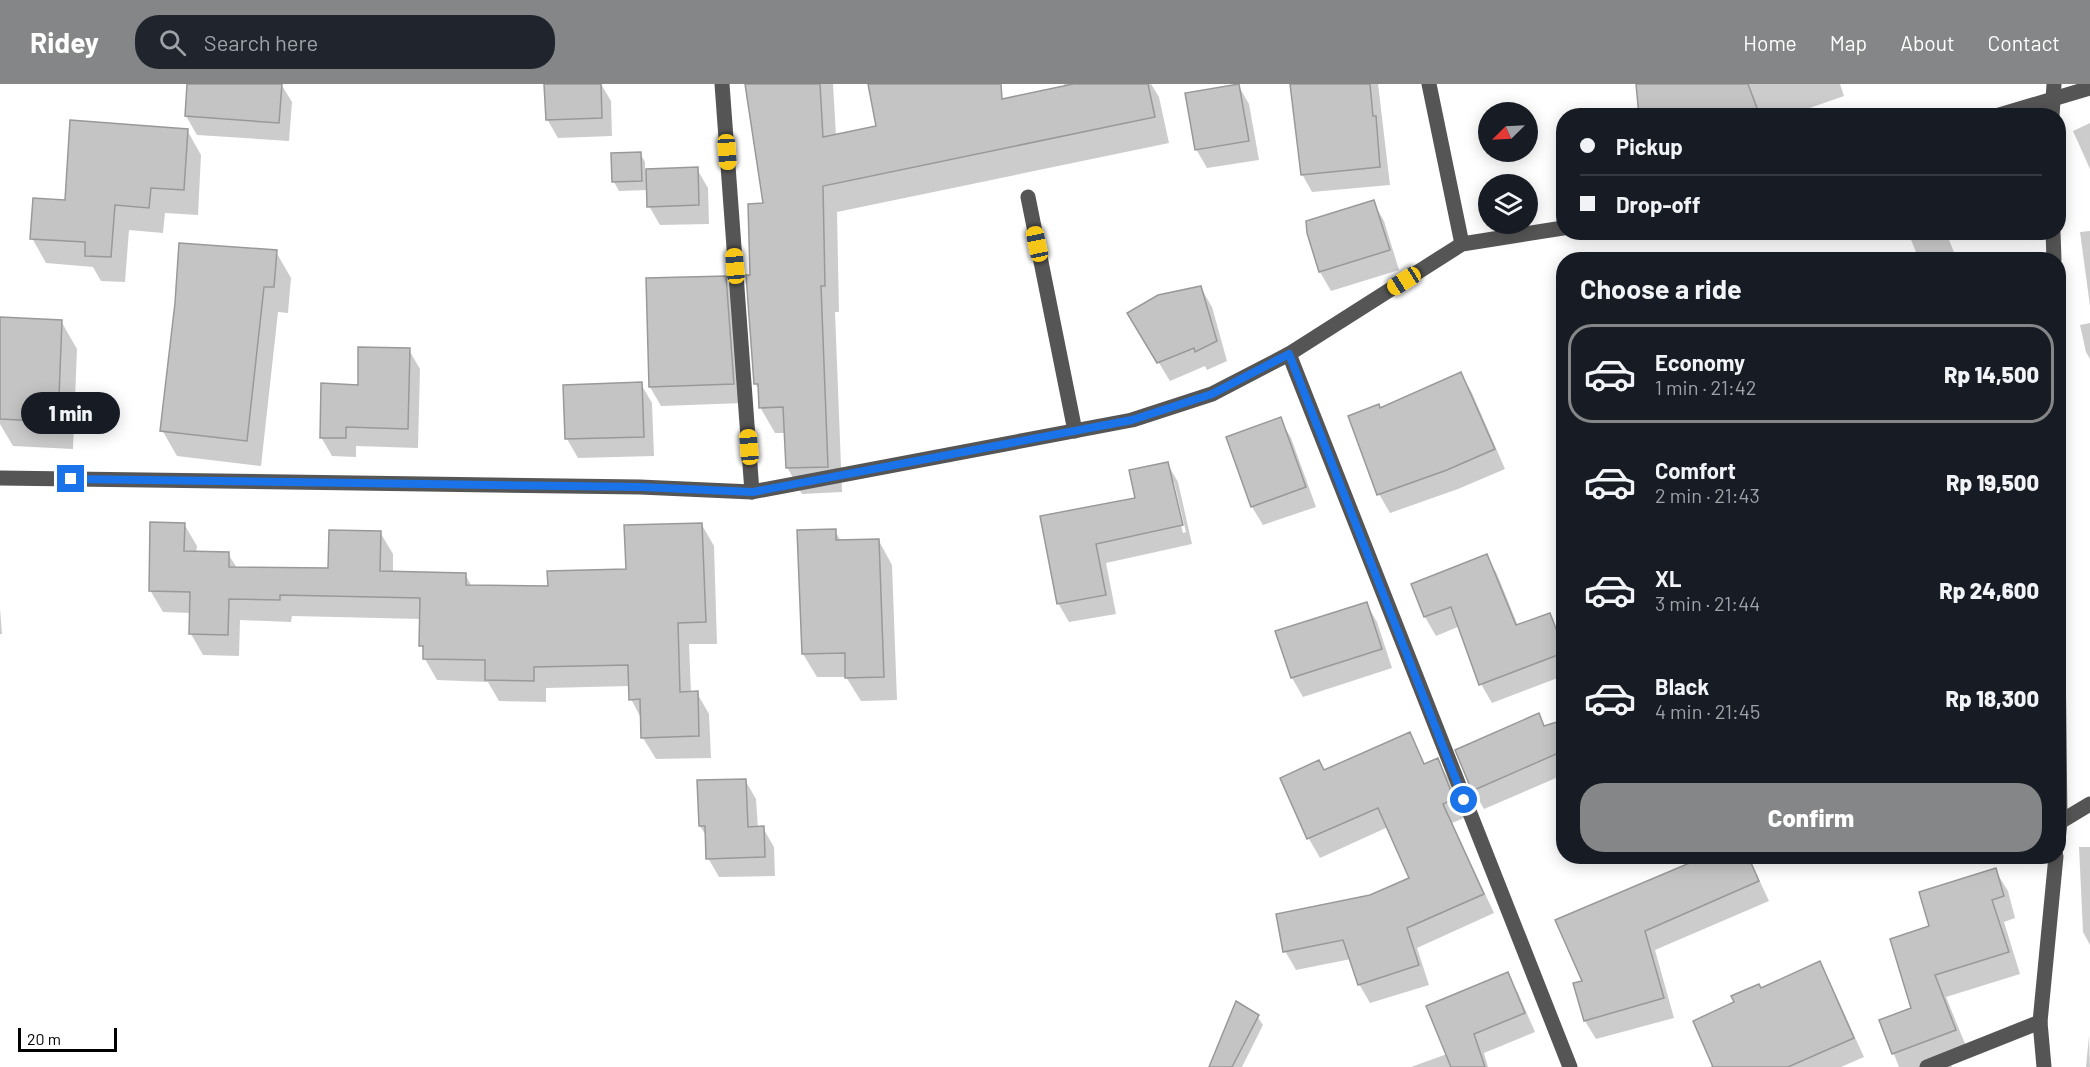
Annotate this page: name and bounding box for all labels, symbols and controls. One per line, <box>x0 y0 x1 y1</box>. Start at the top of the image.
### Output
search box <box>135 15 555 69</box>
text: Ridey <box>30 25 99 59</box>
icon: search <box>156 26 189 59</box>
text: Search here <box>204 29 318 55</box>
text: Home <box>1743 30 1797 55</box>
text: Map <box>1830 30 1867 55</box>
text: About <box>1900 30 1955 55</box>
text: Contact <box>1988 30 2060 55</box>
north arrow <box>1478 102 1538 162</box>
map controls <box>1478 102 1538 234</box>
car <box>717 133 737 171</box>
text: Pickup <box>1616 133 1683 159</box>
button: layers <box>1478 174 1538 234</box>
text: Drop-off <box>1616 191 1700 217</box>
car <box>1024 225 1050 263</box>
car <box>724 247 746 285</box>
car <box>1384 264 1424 298</box>
text: Choose a ride <box>1580 272 1742 304</box>
icon: car <box>1583 347 1637 401</box>
text: Economy <box>1655 349 1745 375</box>
text: Rp 14,500 <box>1944 361 2039 387</box>
text: 1 min · 21:42 <box>1655 375 1757 399</box>
callout: 1 min <box>22 392 121 434</box>
text: 1 min <box>49 401 92 425</box>
car <box>738 428 760 466</box>
icon: car <box>1583 455 1637 509</box>
text: Comfort <box>1655 457 1736 483</box>
route end <box>57 465 84 492</box>
text: Rp 19,500 <box>1946 469 2039 495</box>
text: 2 min · 21:43 <box>1655 483 1760 507</box>
icon: car <box>1583 563 1637 617</box>
text: XL <box>1655 565 1681 591</box>
text: Rp 24,600 <box>1939 577 2039 603</box>
text: 3 min · 21:44 <box>1655 591 1760 615</box>
icon: car <box>1583 671 1637 725</box>
text: Black <box>1655 673 1709 699</box>
text: Rp 18,300 <box>1946 685 2039 711</box>
text: 4 min · 21:45 <box>1655 699 1760 723</box>
button: Confirm <box>1580 783 2042 852</box>
route start <box>1450 786 1477 813</box>
scale bar <box>18 1025 117 1052</box>
text: 20 m <box>27 1029 61 1048</box>

